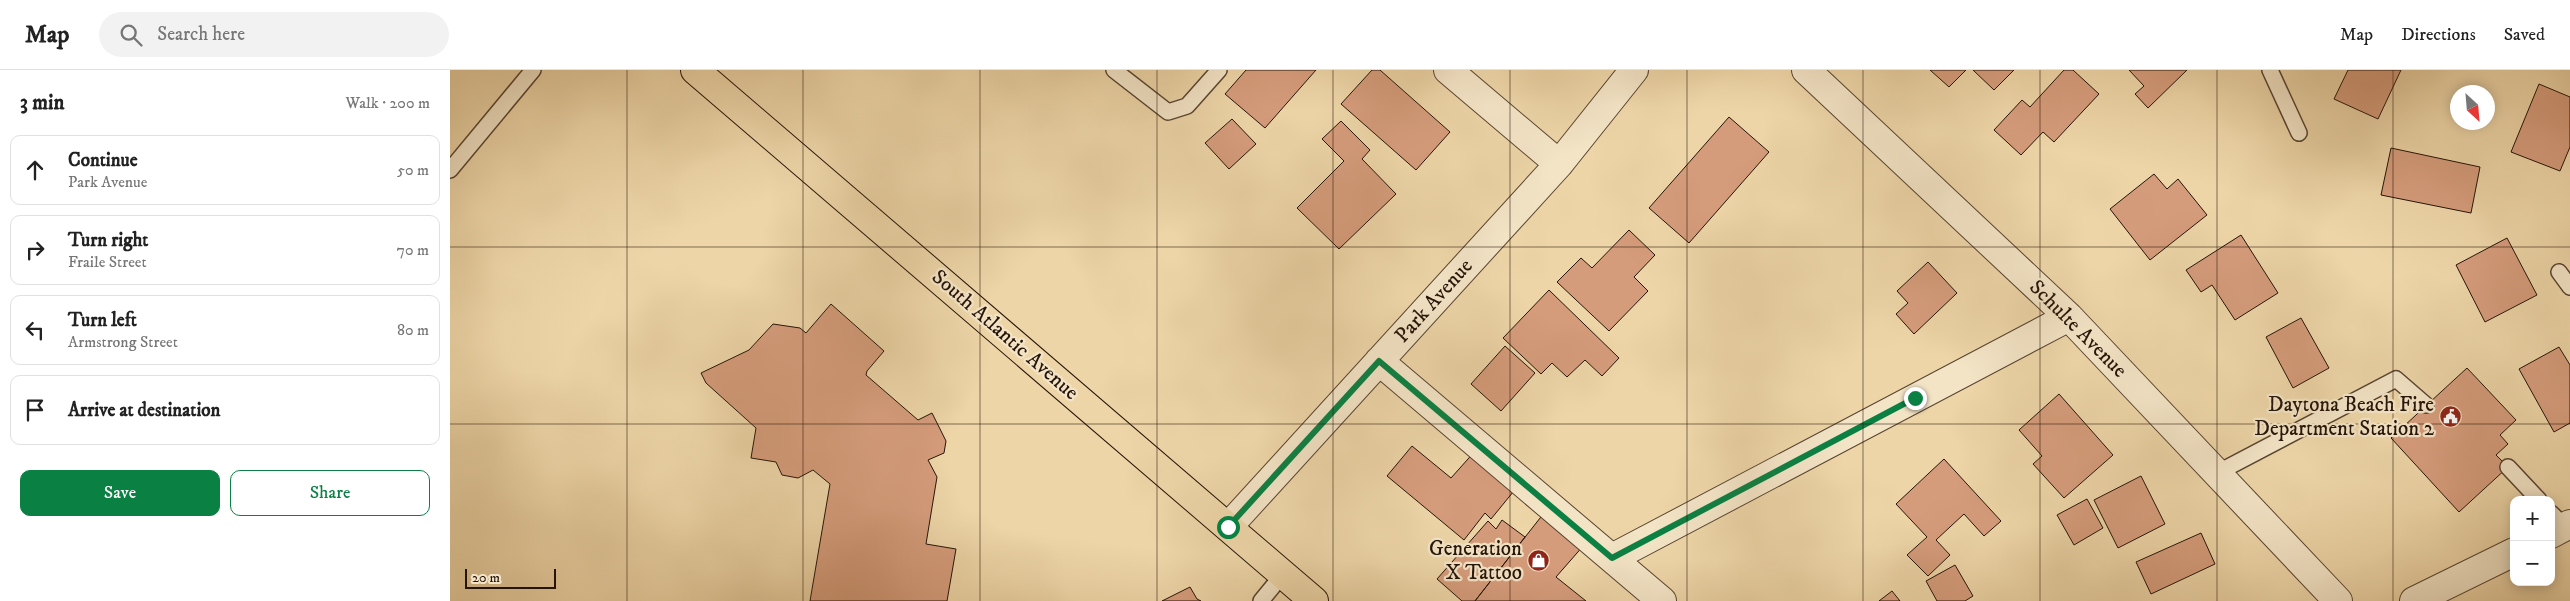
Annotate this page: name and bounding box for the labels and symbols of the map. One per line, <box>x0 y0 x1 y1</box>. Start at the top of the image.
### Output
north arrow <box>2450 85 2495 130</box>
street label: Park Avenue <box>1389 253 1479 348</box>
street label: South Atlantic Avenue <box>926 264 1084 406</box>
street label: Schulte Avenue <box>2024 275 2133 384</box>
route end <box>1904 387 1927 410</box>
place label: Daytona Beach Fire Department Station 2 <box>2254 392 2435 442</box>
public building icon: Daytona Beach Fire Department Station 2 <box>2438 405 2462 429</box>
route start <box>1217 516 1240 539</box>
place label: Generation X Tattoo <box>1429 536 1522 586</box>
shop icon: Generation X Tattoo <box>1526 549 1550 573</box>
scale bar <box>465 566 556 589</box>

